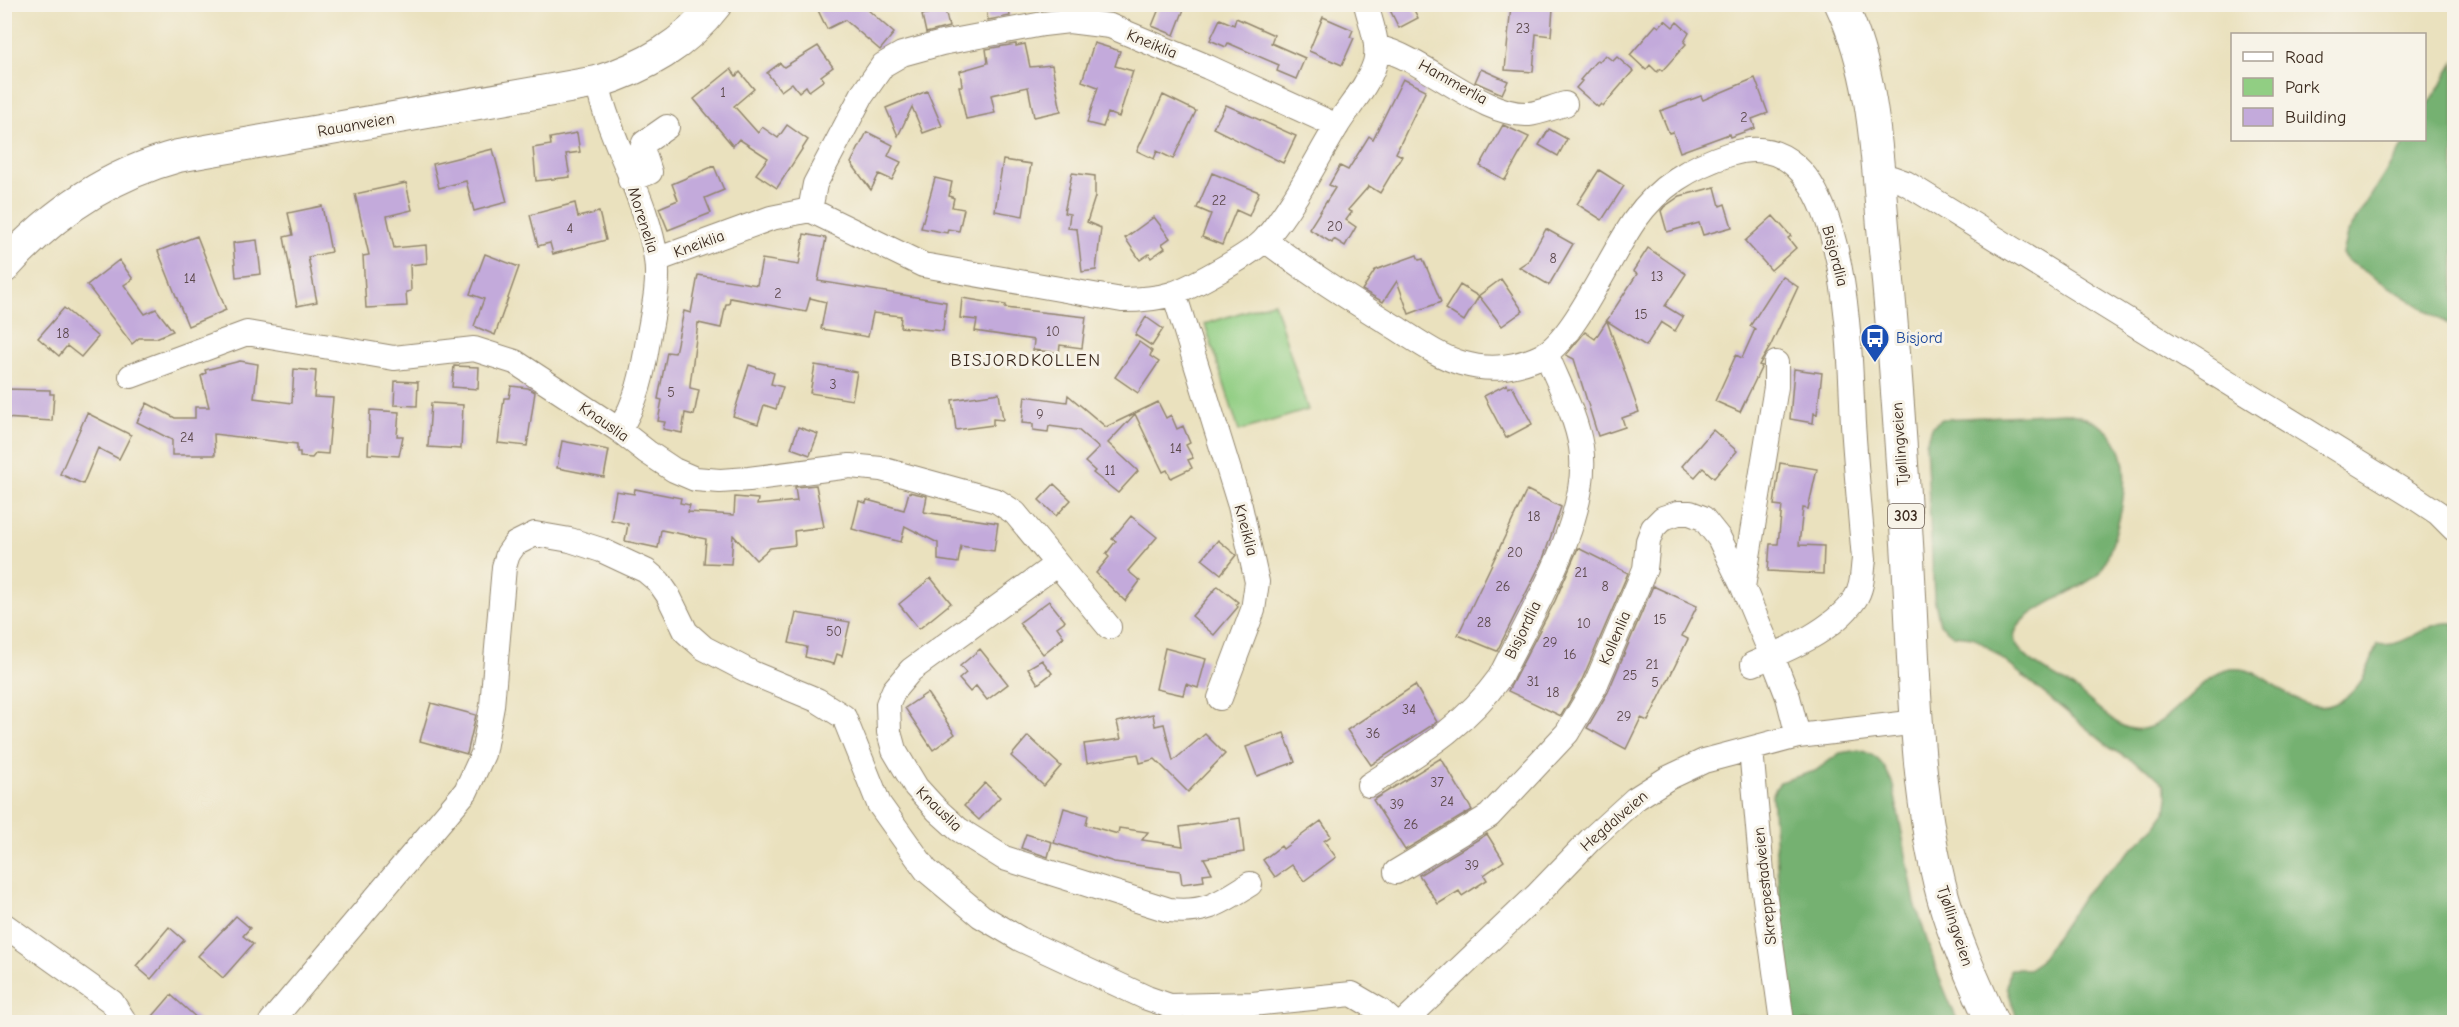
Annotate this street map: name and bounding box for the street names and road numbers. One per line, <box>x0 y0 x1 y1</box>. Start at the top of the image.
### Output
street label: Kneiklia <box>1124 26 1180 62</box>
street label: Hammerlia <box>1415 56 1491 108</box>
street label: Rauanveien <box>316 109 396 141</box>
street label: Morenelia <box>624 185 662 255</box>
street label: Bisjordlia <box>1818 224 1852 288</box>
street label: Kneiklia <box>671 227 727 261</box>
street label: Knauslia <box>576 398 632 446</box>
street label: Tjøllingveien <box>1888 402 1912 486</box>
street label: Kneiklia <box>1231 502 1261 558</box>
road number: 303 <box>1888 504 1924 528</box>
street label: Bisjordlia <box>1501 598 1545 662</box>
street label: Kollenlia <box>1596 608 1634 668</box>
street label: Knauslia <box>912 783 966 835</box>
street label: Hegdalveien <box>1577 787 1651 855</box>
street label: Skreppestadveien <box>1750 826 1780 946</box>
street label: Tjøllingveien <box>1934 884 1976 968</box>

